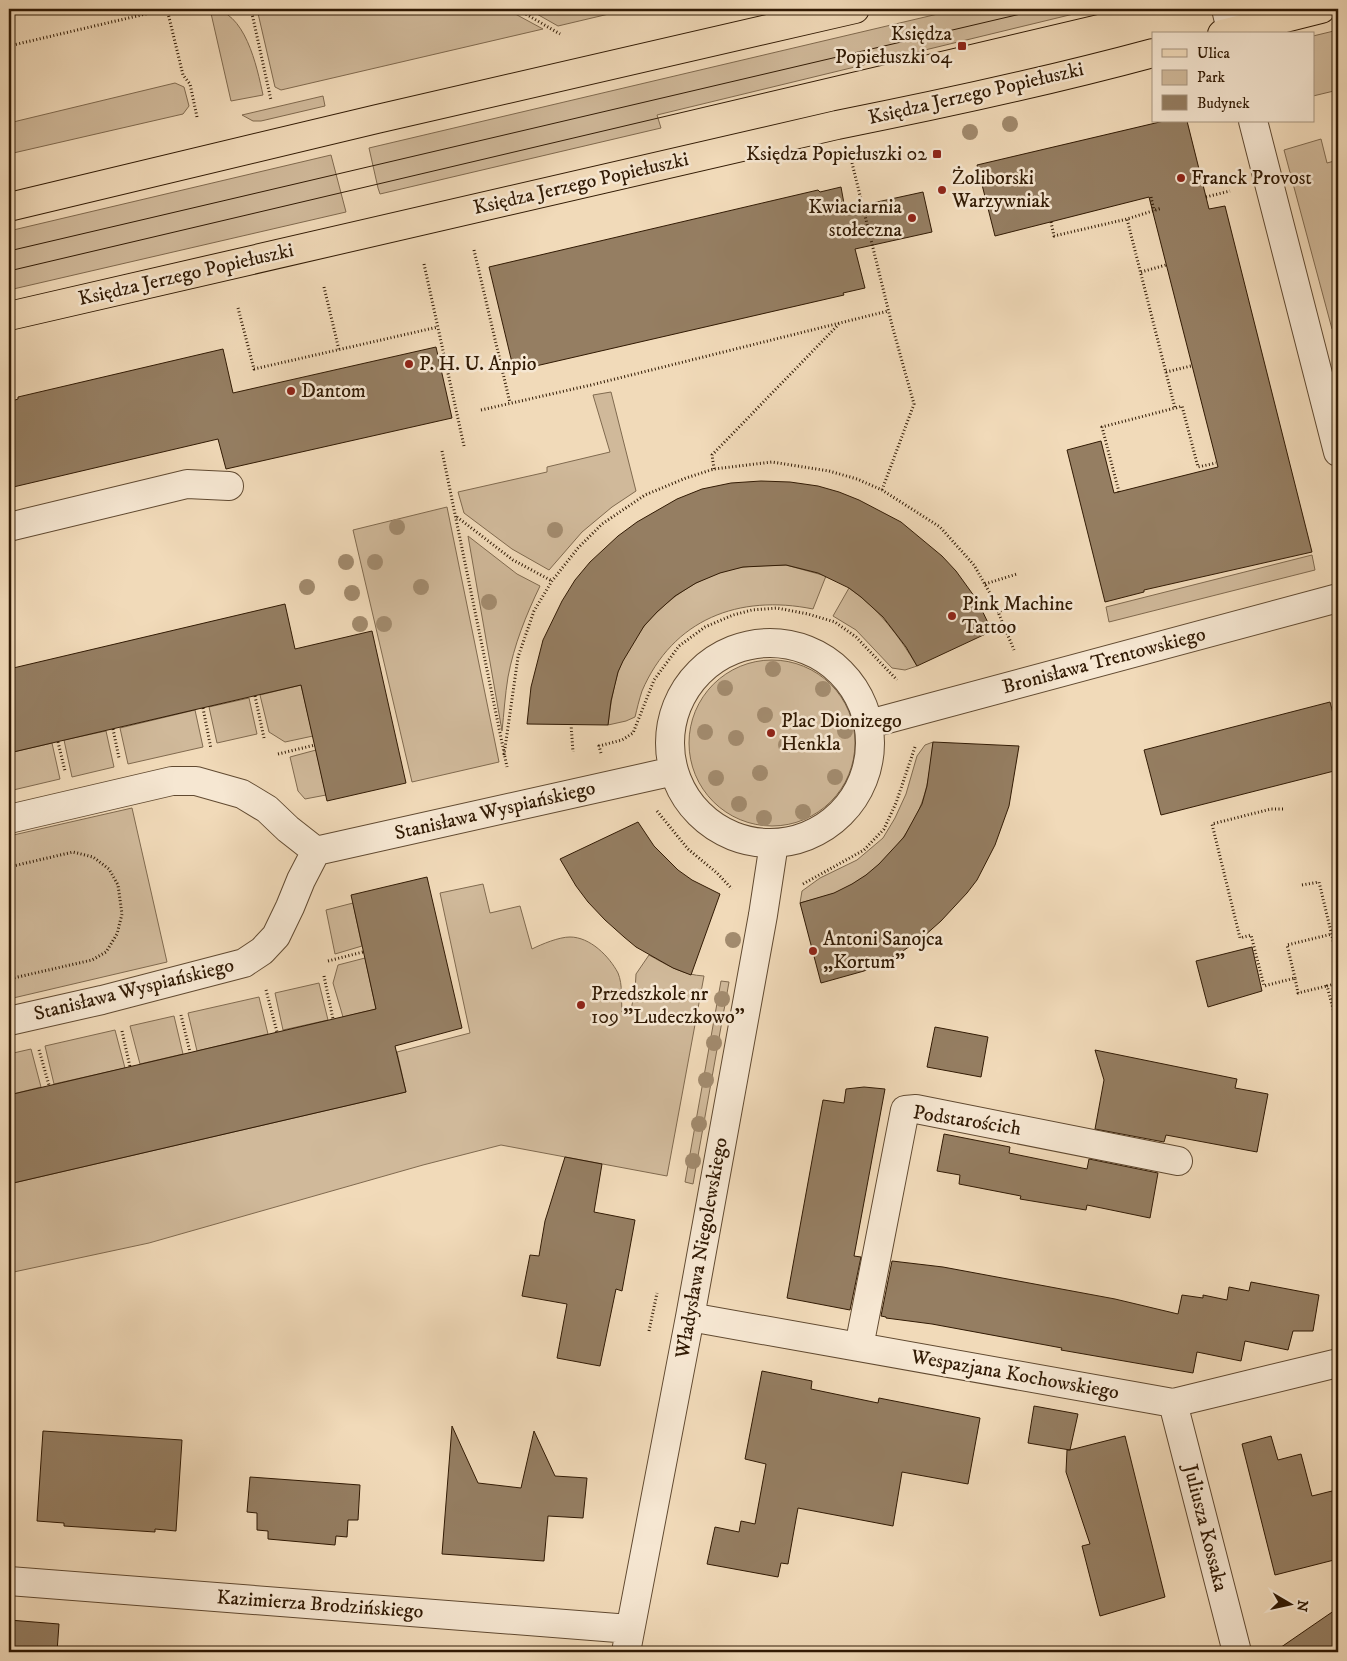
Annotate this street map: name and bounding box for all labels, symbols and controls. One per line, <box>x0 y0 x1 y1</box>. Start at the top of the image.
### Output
place label: Księdza Popiełuszki 04 <box>835 22 952 70</box>
legend <box>1152 32 1314 122</box>
marker: Księdza Popiełuszki 04 <box>956 40 968 52</box>
text: Ulica <box>1197 44 1230 63</box>
street label: Księdza Jerzego Popiełuszki <box>866 57 1086 131</box>
text: Park <box>1197 68 1226 87</box>
text: Budynek <box>1197 94 1250 113</box>
place label: Księdza Popiełuszki 02 <box>746 142 927 167</box>
street label: Księdza Jerzego Popiełuszki <box>471 147 691 221</box>
marker: Księdza Popiełuszki 02 <box>931 148 943 160</box>
place label: Żoliborski Warzywniak <box>951 166 1050 214</box>
place label: Franck Provost <box>1191 166 1312 191</box>
marker: Franck Provost <box>1175 172 1187 184</box>
marker: Żoliborski Warzywniak <box>936 184 948 196</box>
place label: Kwiaciarnia stołeczna <box>808 195 903 243</box>
marker: Kwiaciarnia stołeczna <box>906 212 918 224</box>
street label: Księdza Jerzego Popiełuszki <box>76 238 296 312</box>
place label: P. H. U. Anpio <box>419 352 536 377</box>
marker: P. H. U. Anpio <box>403 358 415 370</box>
place label: Dantom <box>301 379 366 404</box>
marker: Dantom <box>285 385 297 397</box>
place label: Pink Machine Tattoo <box>962 592 1073 640</box>
marker: Pink Machine Tattoo <box>946 610 958 622</box>
street label: Bronisława Trentowskiego <box>1000 622 1208 700</box>
place label: Plac Dionizego Henkla <box>781 709 902 757</box>
marker: Plac Dionizego Henkla <box>765 727 777 739</box>
street label: Stanisława Wyspiańskiego <box>392 776 598 846</box>
place label: Antoni Sanojca „Kortum” <box>823 927 944 975</box>
marker: Antoni Sanojca „Kortum” <box>807 945 819 957</box>
street label: Stanisława Wyspiańskiego <box>31 953 237 1027</box>
place label: Przedszkole nr 109 "Ludeczkowo" <box>591 982 745 1030</box>
marker: Przedszkole nr 109 "Ludeczkowo" <box>575 999 587 1011</box>
street label: Podstarościch <box>911 1100 1023 1142</box>
street label: Władysława Niegolewskiego <box>670 1136 734 1361</box>
street label: Wespazjana Kochowskiego <box>908 1344 1121 1406</box>
street label: Juliusza Kossaka <box>1177 1460 1233 1595</box>
north arrow <box>1264 1578 1314 1628</box>
street label: Kazimierza Brodzińskiego <box>216 1585 424 1625</box>
text: N <box>1292 1599 1312 1613</box>

